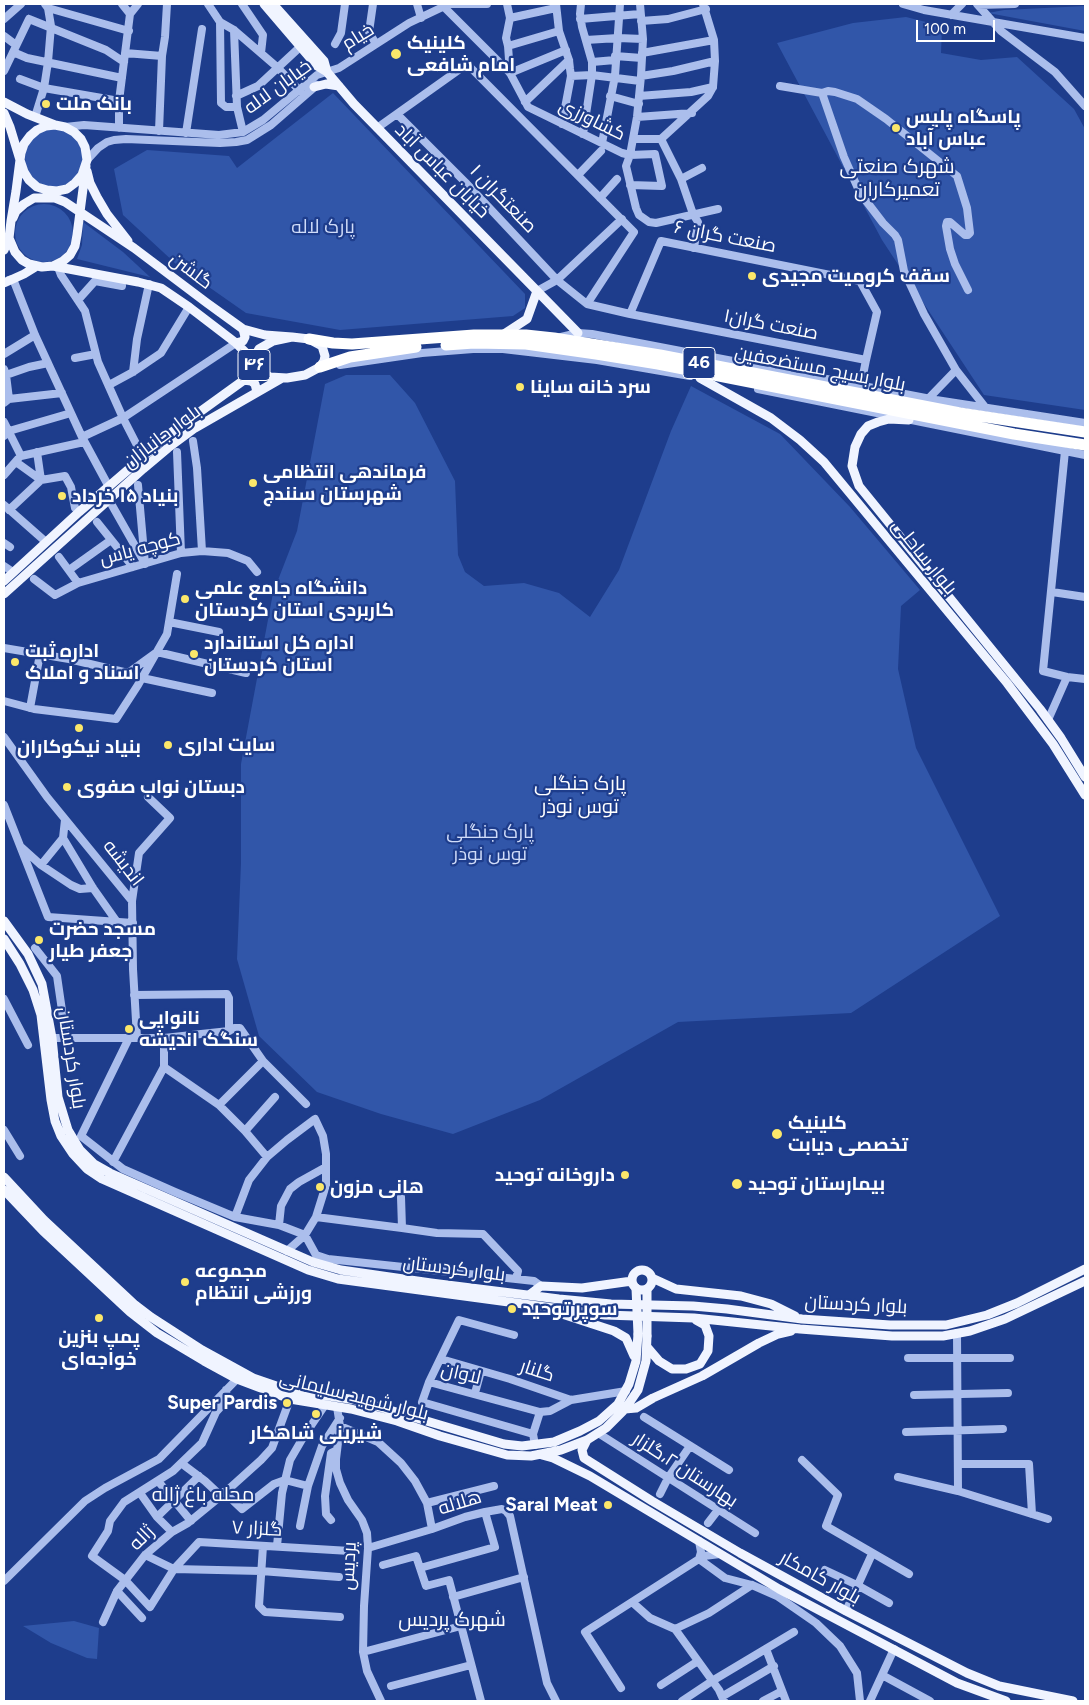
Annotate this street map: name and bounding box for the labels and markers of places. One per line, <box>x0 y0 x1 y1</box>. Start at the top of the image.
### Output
place label: کلینیک امام شافعی <box>407 32 515 76</box>
marker: کلینیک امام شافعی <box>389 47 403 61</box>
place label: بانک ملت <box>56 93 132 115</box>
marker: بانک ملت <box>40 98 52 110</box>
place label: پاسگاه پلیس عباس آباد <box>906 106 1021 150</box>
marker: پاسگاه پلیس عباس آباد <box>890 122 902 134</box>
place label: سقف کرومیت مجیدی <box>762 265 950 287</box>
marker: سقف کرومیت مجیدی <box>746 270 758 282</box>
place label: سرد خانه ساینا <box>530 376 651 398</box>
marker: سرد خانه ساینا <box>514 381 526 393</box>
place label: فرماندهی انتظامی شهرستان سنندج <box>263 461 426 505</box>
marker: فرماندهی انتظامی شهرستان سنندج <box>247 477 259 489</box>
place label: بنیاد ۱۵ خرداد <box>72 485 178 507</box>
marker: بنیاد ۱۵ خرداد <box>56 490 68 502</box>
place label: دانشگاه جامع علمی کاربردی استان کردستان <box>195 577 394 621</box>
marker: دانشگاه جامع علمی کاربردی استان کردستان <box>179 593 191 605</box>
place label: اداره کل استاندارد استان کردستان <box>204 632 354 676</box>
place label: اداره ثبت اسناد و املاک <box>25 640 139 684</box>
marker: اداره کل استاندارد استان کردستان <box>188 648 200 660</box>
marker: اداره ثبت اسناد و املاک <box>9 656 21 668</box>
marker: بنیاد نیکوکاران <box>73 722 85 734</box>
place label: سایت اداری <box>178 734 275 756</box>
place label: بنیاد نیکوکاران <box>17 736 141 758</box>
marker: سایت اداری <box>162 739 174 751</box>
place label: دبستان نواب صفوی <box>77 776 245 798</box>
marker: دبستان نواب صفوی <box>61 781 73 793</box>
place label: مسجد حضرت جعفر طیار <box>49 918 156 962</box>
marker: مسجد حضرت جعفر طیار <box>33 934 45 946</box>
place label: نانوایی سنگک اندیشه <box>139 1007 258 1051</box>
marker: نانوایی سنگک اندیشه <box>123 1023 135 1035</box>
place label: کلینیک تخصصی دیابت <box>788 1112 908 1156</box>
marker: کلینیک تخصصی دیابت <box>770 1127 784 1141</box>
place label: داروخانه توحید <box>495 1164 615 1186</box>
marker: داروخانه توحید <box>619 1169 631 1181</box>
place label: بیمارستان توحید <box>748 1173 885 1195</box>
place label: هانی مزون <box>330 1176 424 1198</box>
marker: بیمارستان توحید <box>730 1177 744 1191</box>
marker: هانی مزون <box>314 1181 326 1193</box>
place label: مجموعه ورزشی انتظام <box>195 1260 312 1304</box>
marker: مجموعه ورزشی انتظام <box>179 1276 191 1288</box>
place label: سوپر توحید <box>522 1298 617 1320</box>
marker: سوپر توحید <box>506 1303 518 1315</box>
marker: پمپ بنزین خواجه‌ای <box>93 1312 105 1324</box>
place label: پمپ بنزین خواجه‌ای <box>58 1326 140 1370</box>
place label: Super Pardis <box>167 1392 277 1414</box>
marker: Super Pardis <box>281 1397 293 1409</box>
marker: شیرینی شاهکار <box>310 1408 322 1420</box>
place label: شیرینی شاهکار <box>250 1422 382 1444</box>
place label: Saral Meat <box>505 1494 598 1516</box>
marker: Saral Meat <box>602 1499 614 1511</box>

